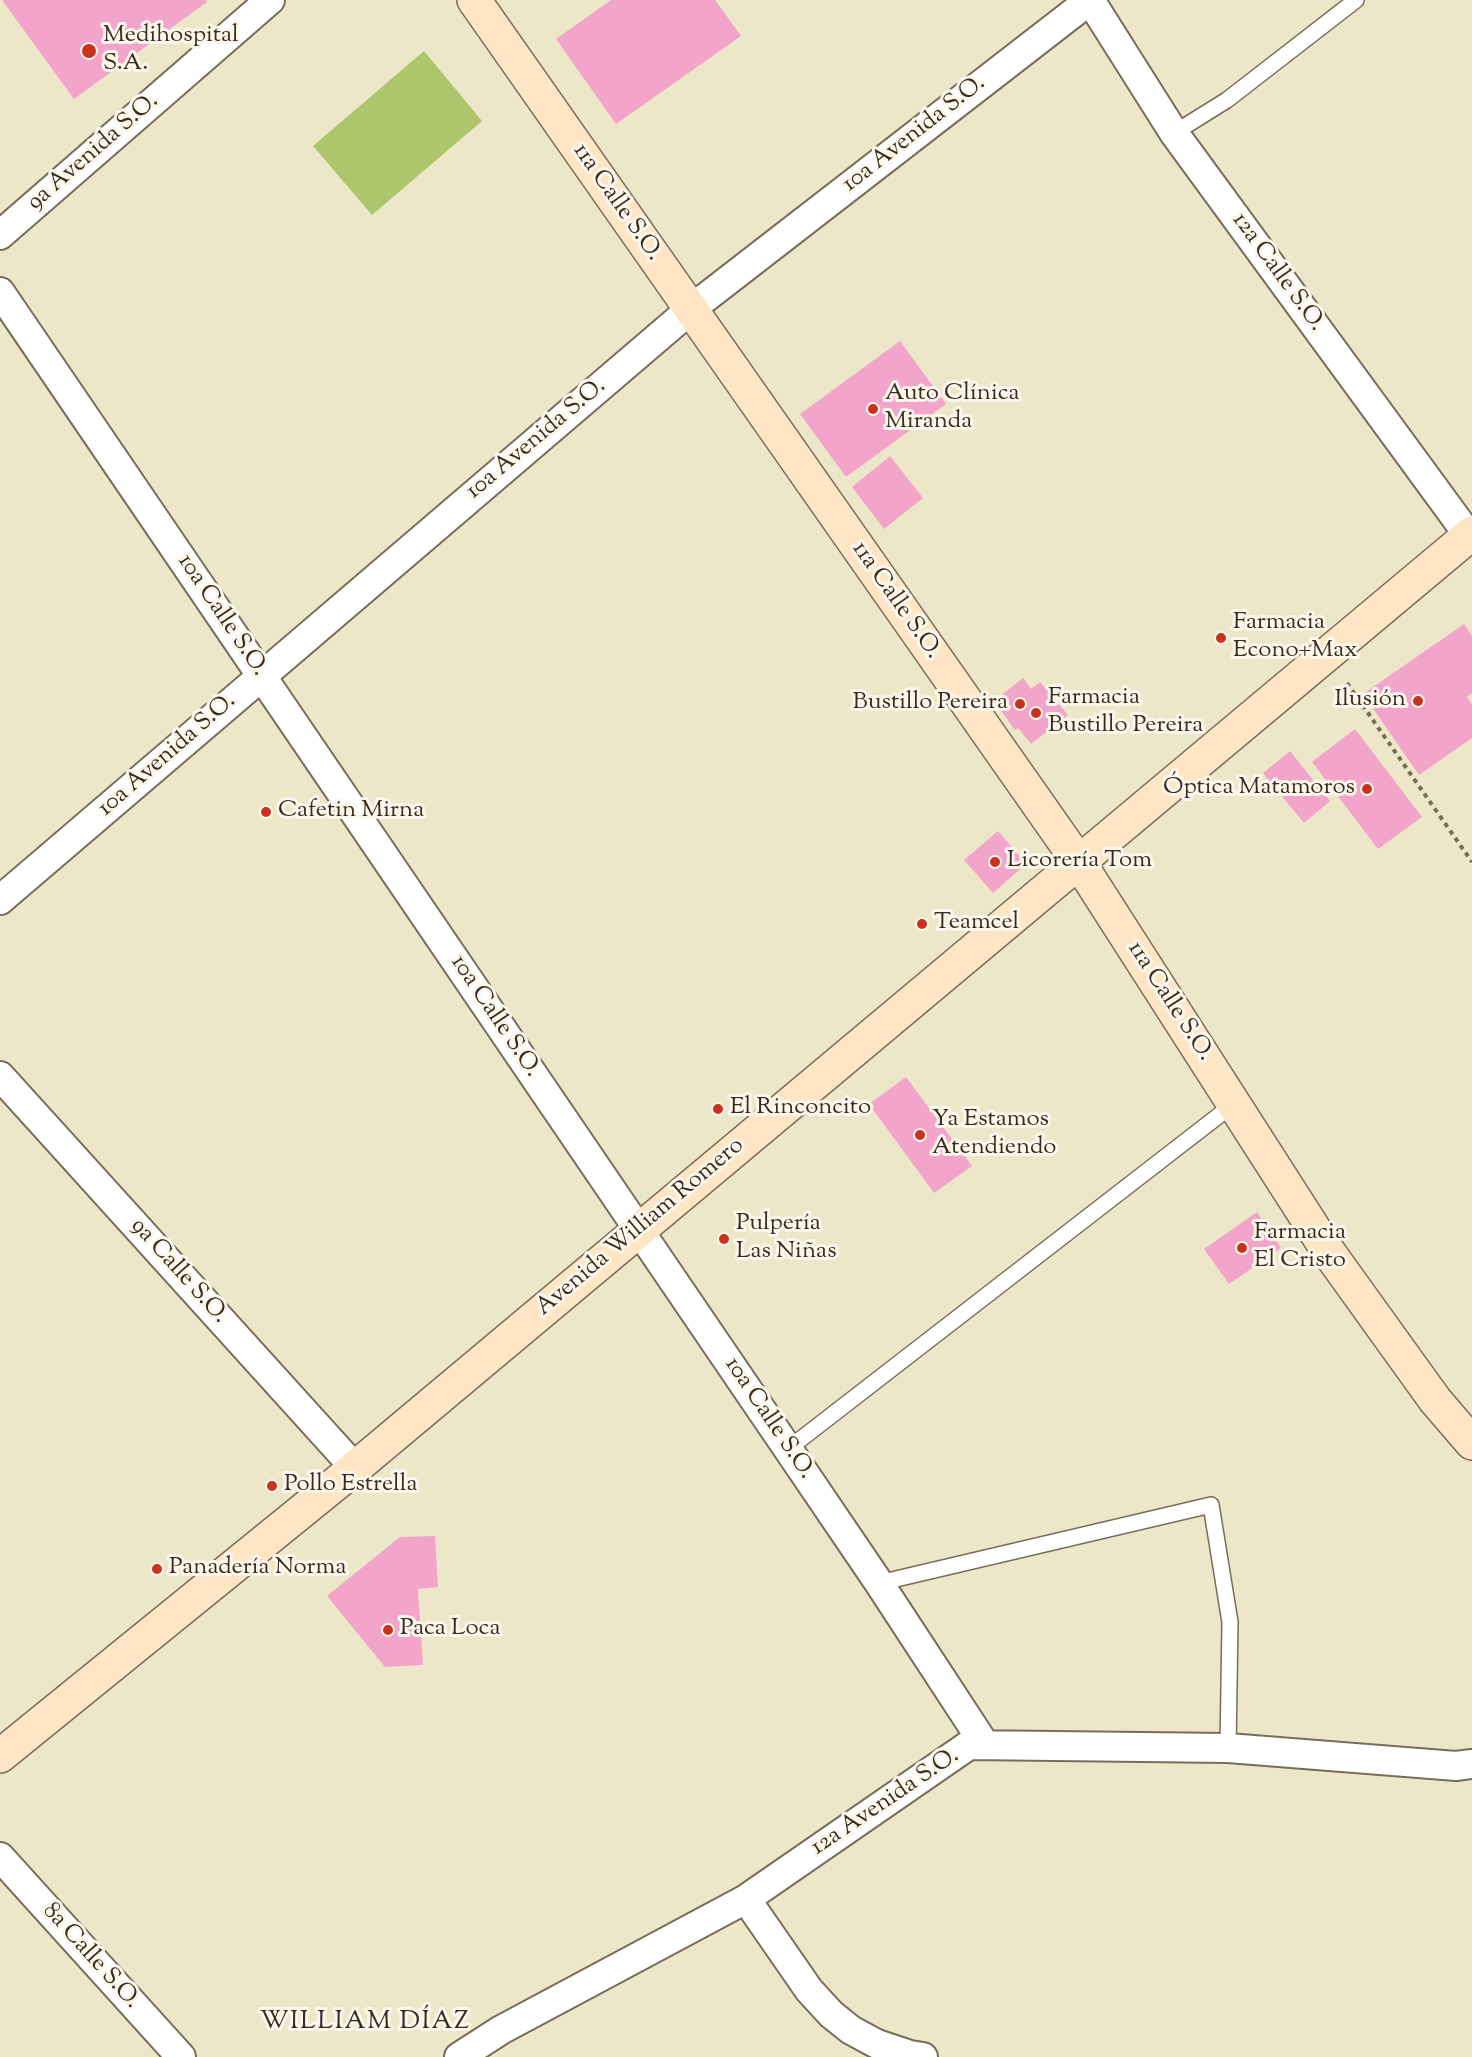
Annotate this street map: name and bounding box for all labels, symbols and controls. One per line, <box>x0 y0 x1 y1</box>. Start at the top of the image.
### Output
place label: Medihospital S.A. <box>103 23 239 79</box>
marker: Medihospital S.A. <box>80 42 98 60</box>
street label: 10a Avenida S.O. <box>838 70 992 200</box>
street label: 9a Avenida S.O. <box>22 88 166 218</box>
street label: 11a Calle S.O. <box>565 139 667 267</box>
street label: 12a Calle S.O. <box>1224 208 1330 338</box>
street label: 10a Avenida S.O. <box>461 373 613 507</box>
place label: Auto Clínica Miranda <box>885 381 1020 437</box>
marker: Auto Clínica Miranda <box>866 402 880 416</box>
street label: 11a Calle S.O. <box>844 537 946 665</box>
street label: 10a Calle S.O. <box>170 549 272 683</box>
place label: Farmacia Econo+Max <box>1233 610 1357 666</box>
marker: Farmacia Econo+Max <box>1214 631 1228 645</box>
place label: Farmacia Bustillo Pereira <box>1048 685 1203 741</box>
place label: Ilusión <box>1334 687 1406 715</box>
street label: 10a Avenida S.O. <box>93 688 243 824</box>
place label: Bustillo Pereira <box>853 690 1008 718</box>
marker: Ilusión <box>1411 694 1425 708</box>
marker: Bustillo Pereira <box>1013 697 1027 711</box>
marker: Farmacia Bustillo Pereira <box>1029 706 1043 720</box>
place label: Óptica Matamoros <box>1163 775 1355 803</box>
marker: Óptica Matamoros <box>1360 782 1374 796</box>
place label: Cafetin Mirna <box>278 798 424 826</box>
marker: Cafetin Mirna <box>259 805 273 819</box>
place label: Licorería Tom <box>1007 848 1152 876</box>
marker: Licorería Tom <box>988 855 1002 869</box>
place label: Teamcel <box>934 910 1019 938</box>
marker: Teamcel <box>915 917 929 931</box>
street label: 11a Calle S.O. <box>1120 937 1218 1067</box>
street label: 10a Calle S.O. <box>443 950 545 1084</box>
place label: El Rinconcito <box>730 1095 871 1123</box>
marker: El Rinconcito <box>711 1102 725 1116</box>
place label: Ya Estamos Atendiendo <box>932 1107 1056 1163</box>
marker: Ya Estamos Atendiendo <box>913 1128 927 1142</box>
street label: Avenida William Romero <box>531 1133 751 1323</box>
place label: Pulpería Las Niñas <box>736 1211 837 1267</box>
street label: 9a Calle S.O. <box>123 1213 233 1331</box>
place label: Farmacia El Cristo <box>1254 1220 1346 1276</box>
marker: Pulpería Las Niñas <box>717 1232 731 1246</box>
marker: Farmacia El Cristo <box>1235 1241 1249 1255</box>
street label: 10a Calle S.O. <box>717 1352 819 1486</box>
place label: Pollo Estrella <box>284 1472 418 1500</box>
marker: Pollo Estrella <box>265 1479 279 1493</box>
place label: Panadería Norma <box>169 1555 347 1583</box>
marker: Panadería Norma <box>150 1562 164 1576</box>
place label: Paca Loca <box>400 1616 500 1644</box>
marker: Paca Loca <box>381 1623 395 1637</box>
street label: 12a Avenida S.O. <box>807 1743 965 1863</box>
street label: 8a Calle S.O. <box>35 1898 145 2016</box>
district label: WILLIAM DÍAZ <box>260 2008 470 2040</box>

